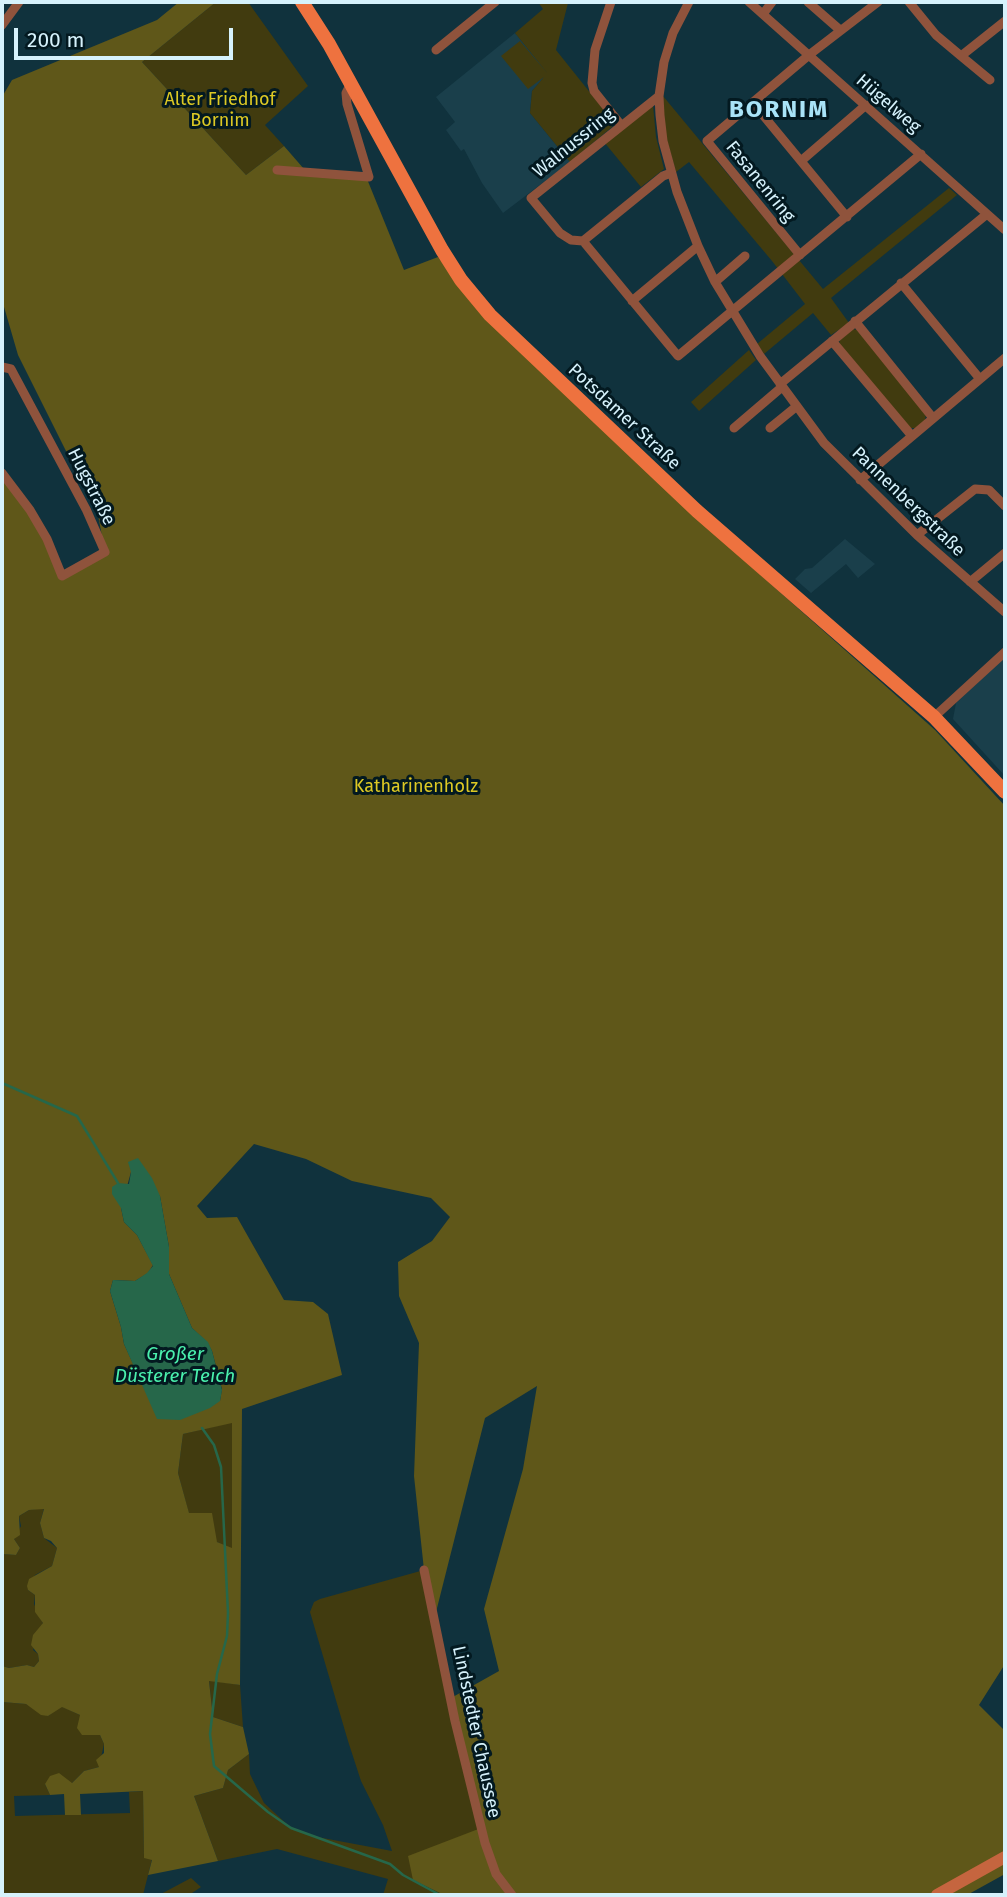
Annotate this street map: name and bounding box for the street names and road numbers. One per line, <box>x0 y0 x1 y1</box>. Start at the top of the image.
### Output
street label: Hügelweg <box>851 70 925 138</box>
street label: Walnussring <box>529 104 619 182</box>
street label: Fasanenring <box>721 137 799 227</box>
street label: Potsdamer Straße <box>563 359 685 475</box>
street label: Pannenbergstraße <box>847 443 969 561</box>
street label: Hugstraße <box>62 445 120 529</box>
street label: Lindstedter Chaussee <box>447 1644 505 1820</box>

